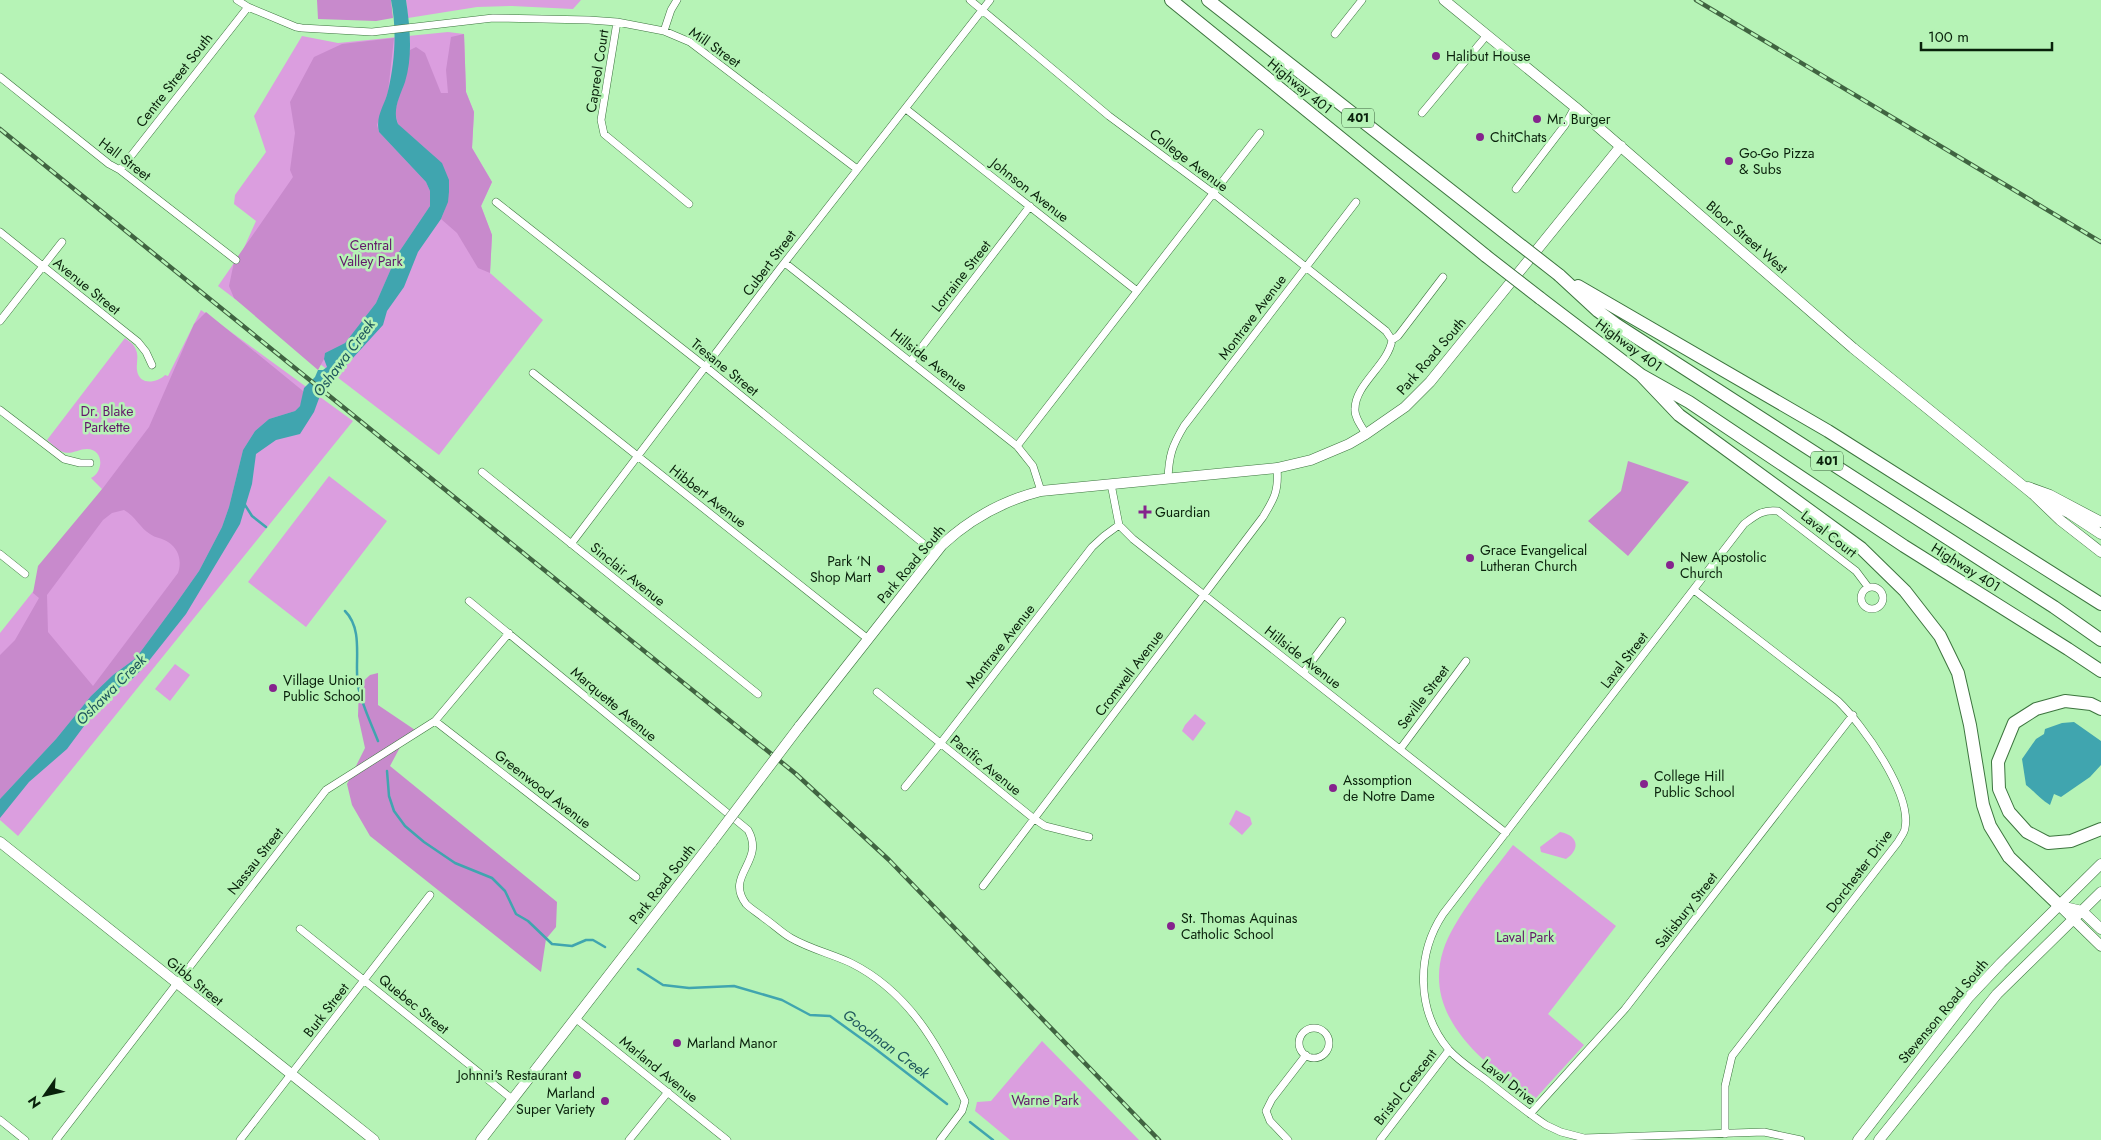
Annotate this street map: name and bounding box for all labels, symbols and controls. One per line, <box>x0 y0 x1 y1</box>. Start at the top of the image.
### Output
scale bar <box>1921 20 2052 52</box>
street label: Mill Street <box>685 22 745 72</box>
text: 100 m <box>1928 26 1969 48</box>
street label: Capreol Court <box>581 27 614 114</box>
street label: Centre Street South <box>131 29 217 131</box>
place label: Halibut House <box>1446 46 1530 66</box>
marker: Halibut House <box>1430 50 1442 62</box>
street label: Highway 401 <box>1263 54 1337 118</box>
road number: 401 <box>1342 109 1374 128</box>
place label: Mr. Burger <box>1547 109 1611 129</box>
marker: Mr. Burger <box>1531 113 1543 125</box>
street label: College Avenue <box>1145 124 1233 196</box>
place label: ChitChats <box>1490 127 1547 147</box>
marker: ChitChats <box>1474 131 1486 143</box>
street label: Hall Street <box>95 133 156 186</box>
place label: Go-Go Pizza & Subs <box>1739 143 1814 179</box>
street label: Johnson Avenue <box>985 152 1073 227</box>
marker: Go-Go Pizza & Subs <box>1723 155 1735 167</box>
street label: Bloor Street West <box>1702 196 1792 278</box>
street label: Cubert Street <box>738 225 801 300</box>
park label: Central Valley Park <box>339 235 403 271</box>
street label: Lorraine Street <box>927 235 996 316</box>
street label: Avenue Street <box>49 253 125 320</box>
street label: Montrave Avenue <box>1213 270 1291 364</box>
street label: Park Road South <box>1392 313 1470 399</box>
water label: Oshawa Creek <box>308 314 381 401</box>
street label: Highway 401 <box>1591 314 1667 376</box>
street label: Hillside Avenue <box>886 324 972 396</box>
street label: Tresane Street <box>687 334 764 401</box>
park label: Dr. Blake Parkette <box>81 401 133 437</box>
road number: 401 <box>1811 452 1843 471</box>
street label: Hibbert Avenue <box>665 460 751 532</box>
place label: Guardian <box>1155 502 1210 522</box>
marker: Guardian <box>1139 506 1151 518</box>
street label: Laval Court <box>1797 506 1862 563</box>
street label: Park Road South <box>872 520 950 608</box>
street label: Sinclair Avenue <box>586 537 670 611</box>
street label: Highway 401 <box>1927 538 2005 596</box>
place label: Grace Evangelical Lutheran Church <box>1480 540 1587 576</box>
place label: New Apostolic Church <box>1680 547 1767 583</box>
place label: Park ‘N Shop Mart <box>810 551 872 587</box>
marker: Grace Evangelical Lutheran Church <box>1464 552 1476 564</box>
marker: New Apostolic Church <box>1664 559 1676 571</box>
marker: Park ‘N Shop Mart <box>875 563 887 575</box>
street label: Montrave Avenue <box>961 600 1039 692</box>
street label: Hillside Avenue <box>1260 621 1346 693</box>
street label: Cromwell Avenue <box>1090 626 1168 720</box>
street label: Laval Street <box>1596 627 1653 692</box>
water label: Oshawa Creek <box>71 649 152 730</box>
street label: Seville Street <box>1392 660 1454 733</box>
street label: Marquette Avenue <box>567 662 661 746</box>
place label: Village Union Public School <box>283 670 364 706</box>
marker: Village Union Public School <box>267 682 279 694</box>
street label: Pacific Avenue <box>946 730 1026 800</box>
street label: Greenwood Avenue <box>491 745 595 833</box>
place label: College Hill Public School <box>1654 766 1735 802</box>
place label: Assomption de Notre Dame <box>1343 770 1435 806</box>
marker: College Hill Public School <box>1638 778 1650 790</box>
marker: Assomption de Notre Dame <box>1327 782 1339 794</box>
street label: Nassau Street <box>222 823 288 899</box>
street label: Dorchester Drive <box>1821 825 1897 917</box>
street label: Park Road South <box>624 840 700 928</box>
street label: Salisbury Street <box>1650 867 1722 952</box>
place label: St. Thomas Aquinas Catholic School <box>1181 908 1298 944</box>
marker: St. Thomas Aquinas Catholic School <box>1165 920 1177 932</box>
park label: Laval Park <box>1496 927 1555 947</box>
street label: Gibb Street <box>162 952 228 1011</box>
street label: Stevenson Road South <box>1893 954 1993 1068</box>
street label: Quebec Street <box>375 969 454 1039</box>
street label: Burk Street <box>299 978 354 1041</box>
water label: Goodman Creek <box>838 1004 934 1084</box>
street label: Marland Avenue <box>615 1031 703 1107</box>
place label: Marland Manor <box>687 1033 777 1053</box>
marker: Marland Manor <box>671 1037 683 1049</box>
street label: Bristol Crescent <box>1369 1044 1442 1129</box>
street label: Laval Drive <box>1477 1054 1541 1110</box>
place label: Johnni's Restaurant <box>455 1065 568 1085</box>
marker: Johnni's Restaurant <box>571 1069 583 1081</box>
north arrow <box>20 1070 70 1120</box>
place label: Marland Super Variety <box>516 1083 596 1119</box>
park label: Warne Park <box>1011 1090 1080 1110</box>
text: N <box>23 1092 46 1112</box>
marker: Marland Super Variety <box>599 1095 611 1107</box>

